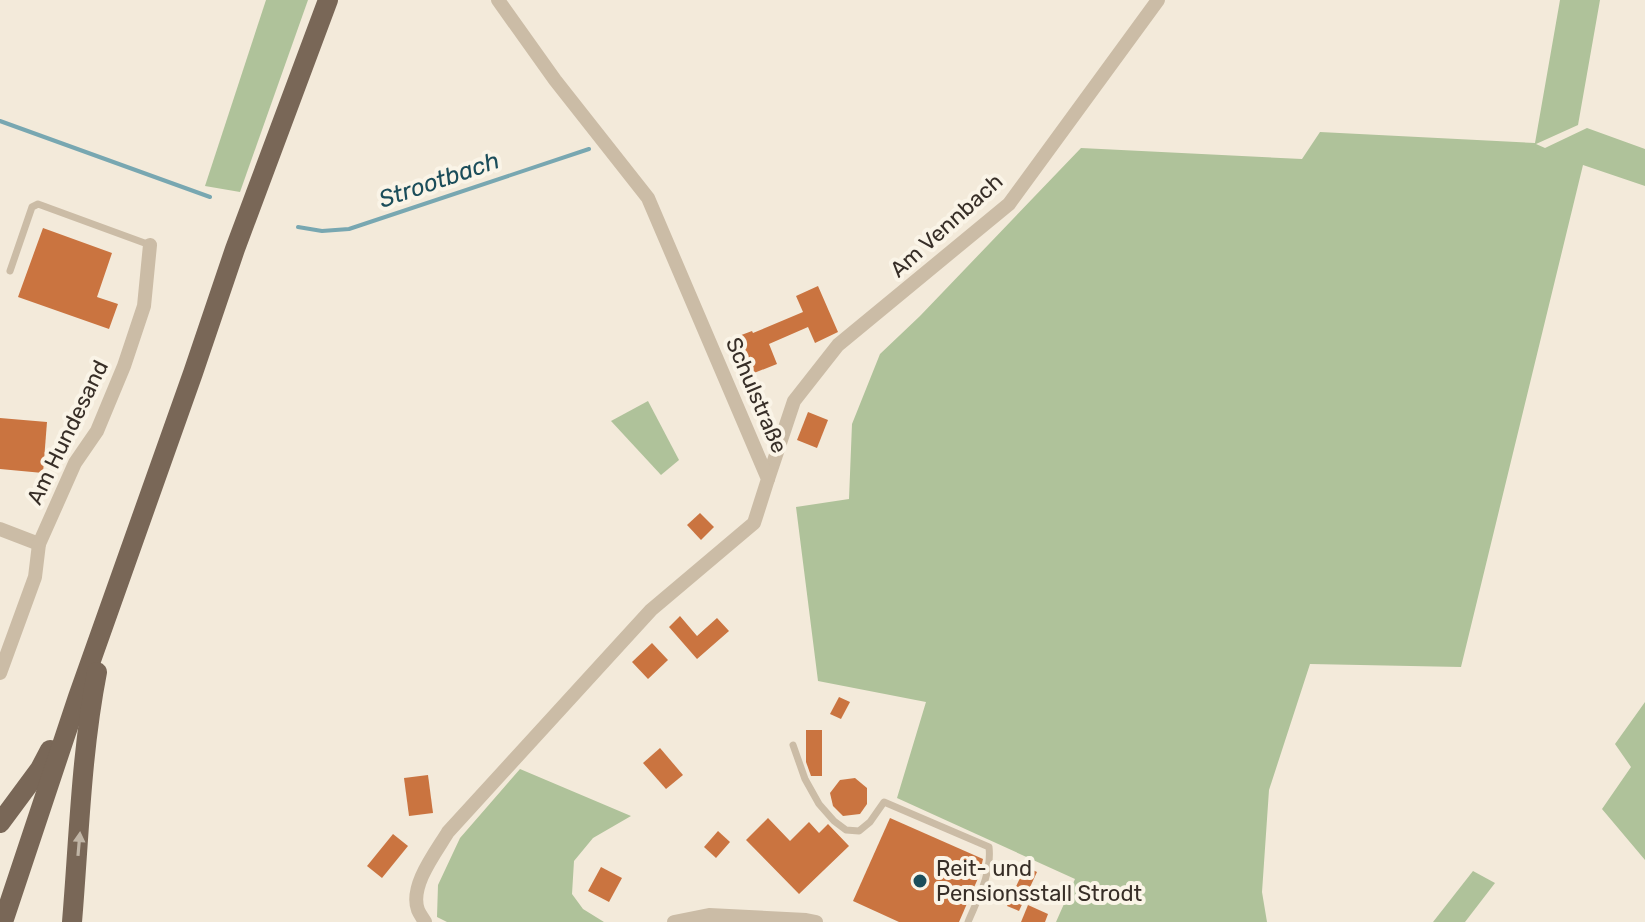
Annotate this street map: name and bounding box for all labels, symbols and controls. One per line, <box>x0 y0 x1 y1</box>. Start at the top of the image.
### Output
water label: Strootbach <box>375 146 503 214</box>
street label: Am Vennbach <box>884 168 1008 283</box>
street label: Schulstraße <box>720 333 793 457</box>
street label: Am Hundesand <box>21 356 114 509</box>
one-way arrow <box>72 831 85 856</box>
place label: Reit- und Pensionsstall Strodt <box>936 855 1143 907</box>
marker: Reit- und Pensionsstall Strodt <box>911 872 929 890</box>

